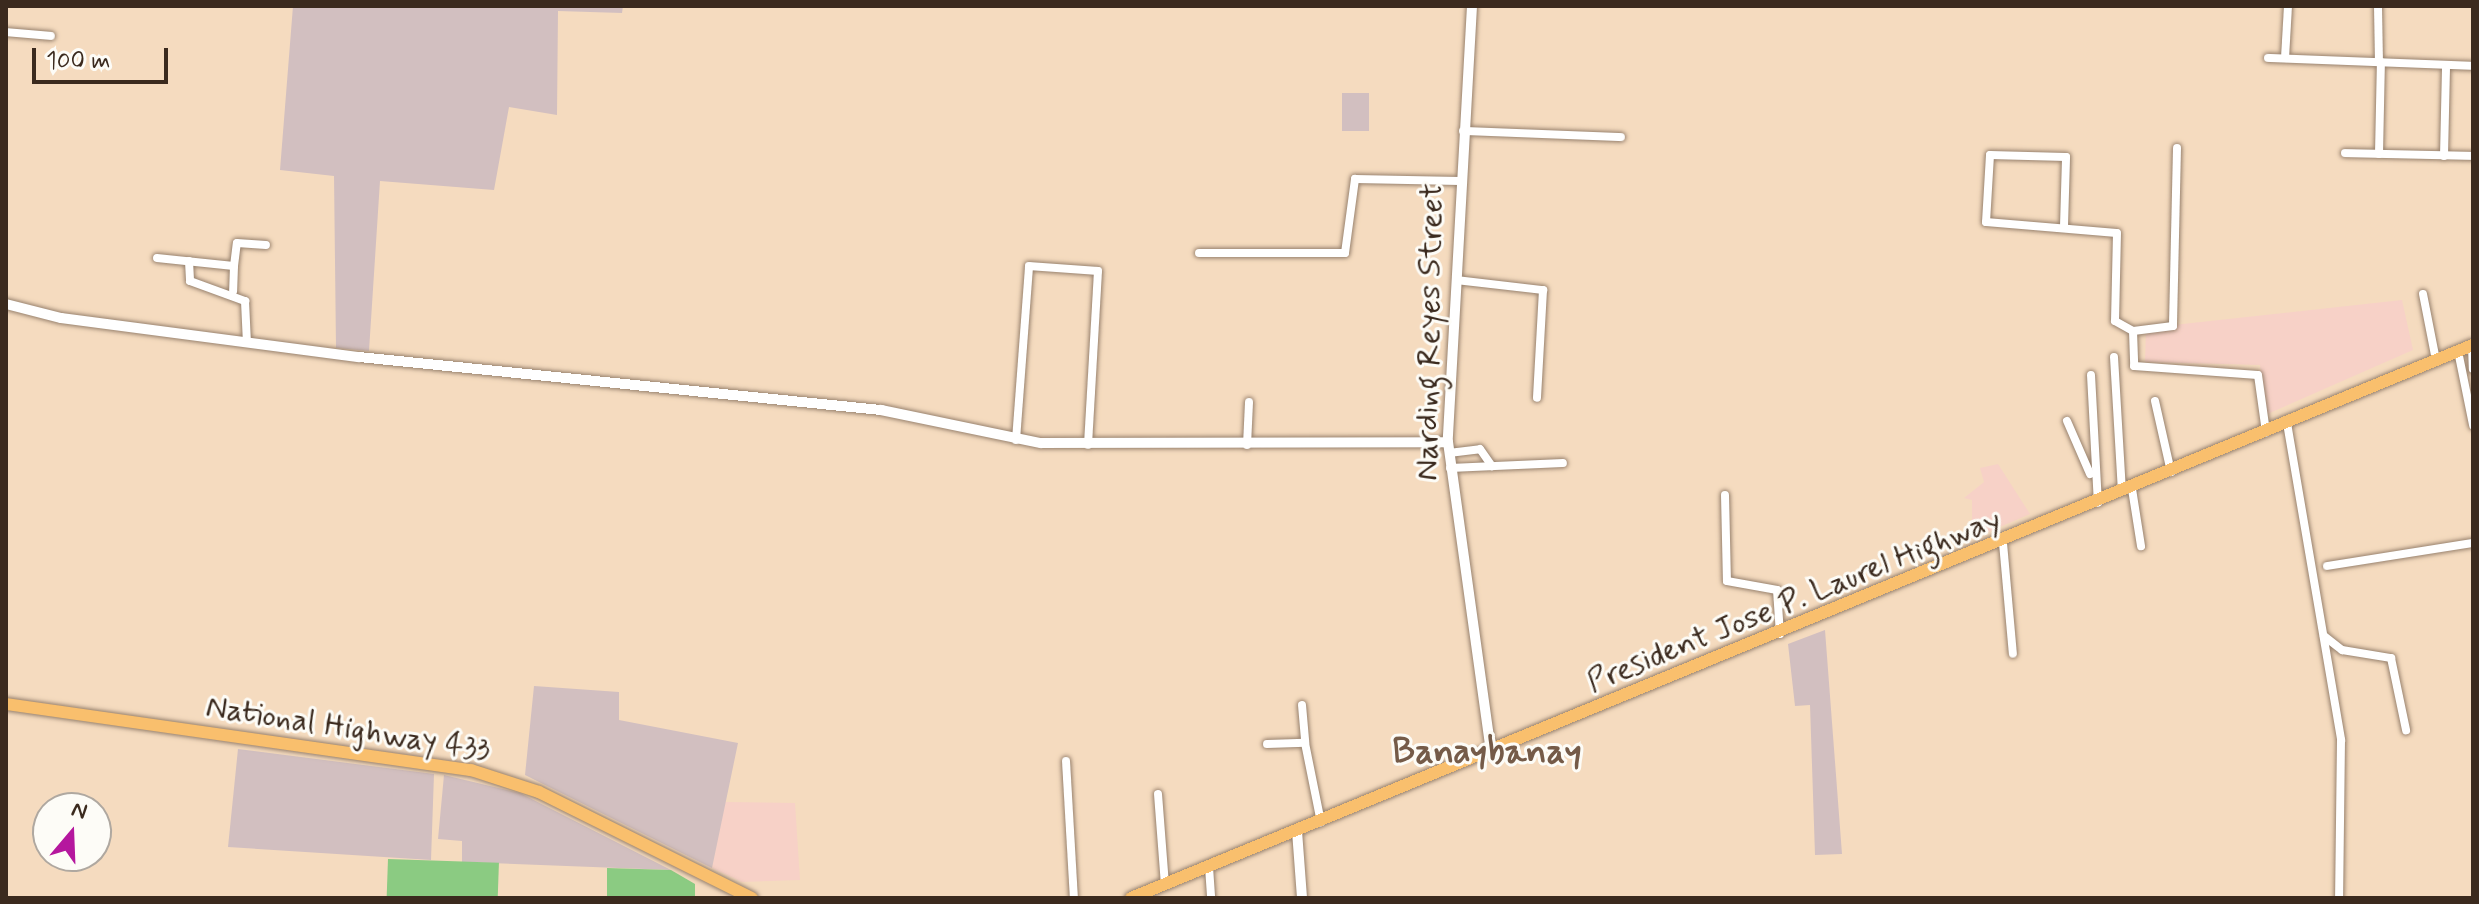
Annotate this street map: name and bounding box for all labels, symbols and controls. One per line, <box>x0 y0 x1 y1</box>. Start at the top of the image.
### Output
scale bar <box>36 32 172 82</box>
text: 100 m <box>46 46 110 77</box>
street label: Narding Reyes Street <box>1408 186 1452 478</box>
street label: President Jose P. Laurel Highway <box>1582 501 2006 701</box>
street label: National Highway 433 <box>204 688 492 770</box>
district label: Banaybanay <box>1392 731 1582 775</box>
north arrow <box>32 792 112 872</box>
text: N <box>68 796 91 827</box>

